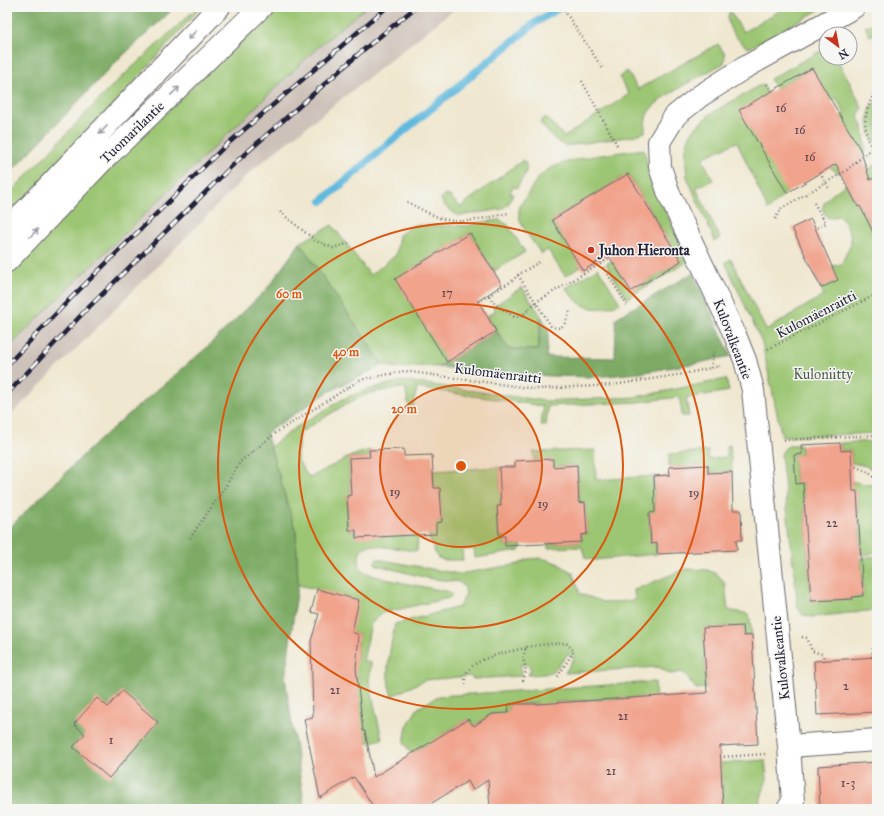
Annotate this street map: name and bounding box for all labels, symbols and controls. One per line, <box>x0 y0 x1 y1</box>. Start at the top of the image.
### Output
north arrow <box>818 26 858 66</box>
one-way arrow <box>188 30 197 40</box>
text: N <box>835 46 850 62</box>
one-way arrow <box>170 86 180 95</box>
street label: Tuomarilantie <box>97 97 168 167</box>
house number: 16 <box>776 101 787 115</box>
house number: 16 <box>795 123 806 137</box>
one-way arrow <box>98 125 108 135</box>
house number: 16 <box>805 150 816 164</box>
one-way arrow <box>29 228 38 238</box>
place label: Juhon Hieronta <box>597 242 691 260</box>
marker: Juhon Hieronta <box>586 245 596 255</box>
house number: 17 <box>441 286 453 300</box>
text: 60 m <box>276 287 303 301</box>
street label: Kulomäenraitti <box>773 287 859 342</box>
street label: Kulovalkeantie <box>709 297 756 382</box>
text: 40 m <box>333 345 360 360</box>
street label: Kulomäenraitti <box>453 360 543 387</box>
park label: Kuloniitty <box>793 366 853 383</box>
text: 20 m <box>391 402 418 416</box>
centre of rings <box>454 459 468 473</box>
house number: 19 <box>389 485 401 499</box>
house number: 19 <box>688 486 700 500</box>
house number: 19 <box>537 497 549 511</box>
house number: 22 <box>826 516 838 530</box>
street label: Kulovalkeantie <box>768 615 793 701</box>
house number: 2 <box>843 679 849 693</box>
house number: 21 <box>330 683 341 697</box>
house number: 21 <box>618 709 629 723</box>
house number: 1 <box>109 733 114 747</box>
house number: 21 <box>606 764 617 778</box>
house number: 1-3 <box>841 776 855 790</box>

